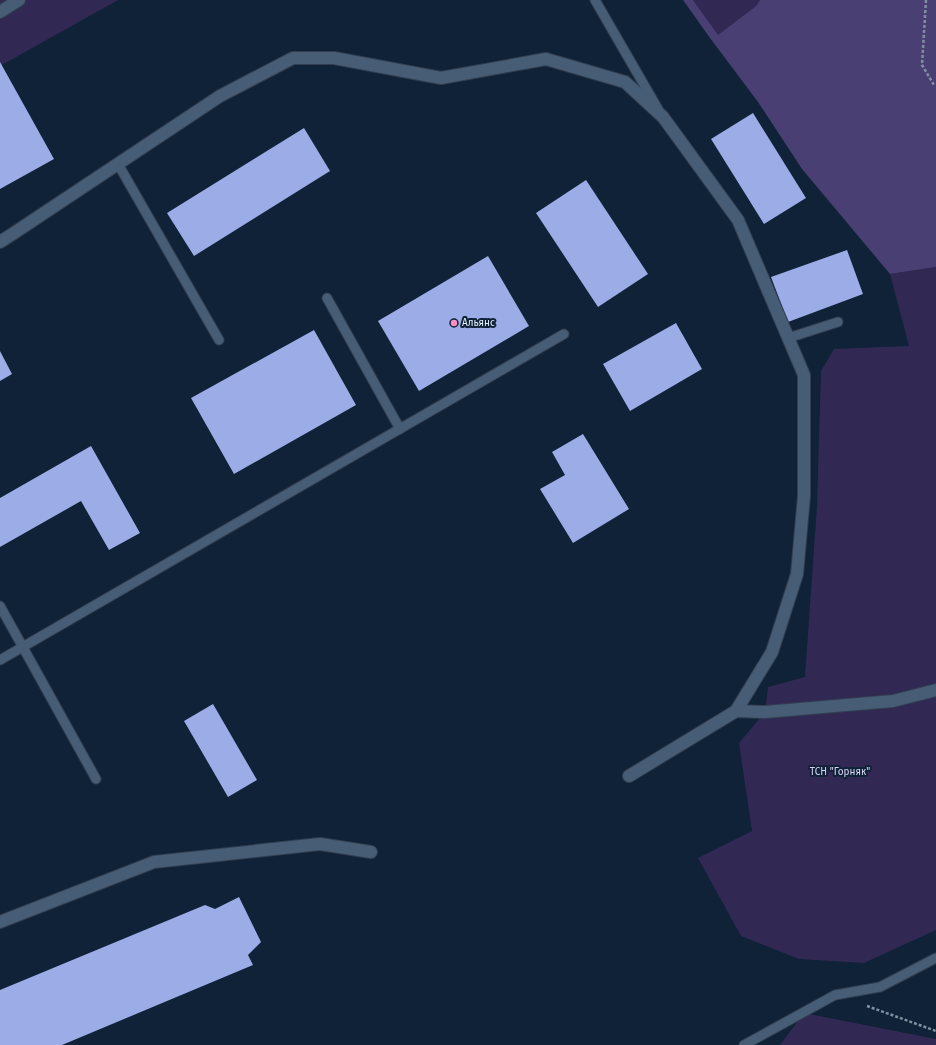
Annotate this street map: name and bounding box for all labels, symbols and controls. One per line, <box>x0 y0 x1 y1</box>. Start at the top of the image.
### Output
place label: Альянс <box>462 317 495 329</box>
marker: Альянс <box>449 318 459 328</box>
park label: ТСН "Горняк" <box>810 766 870 778</box>

